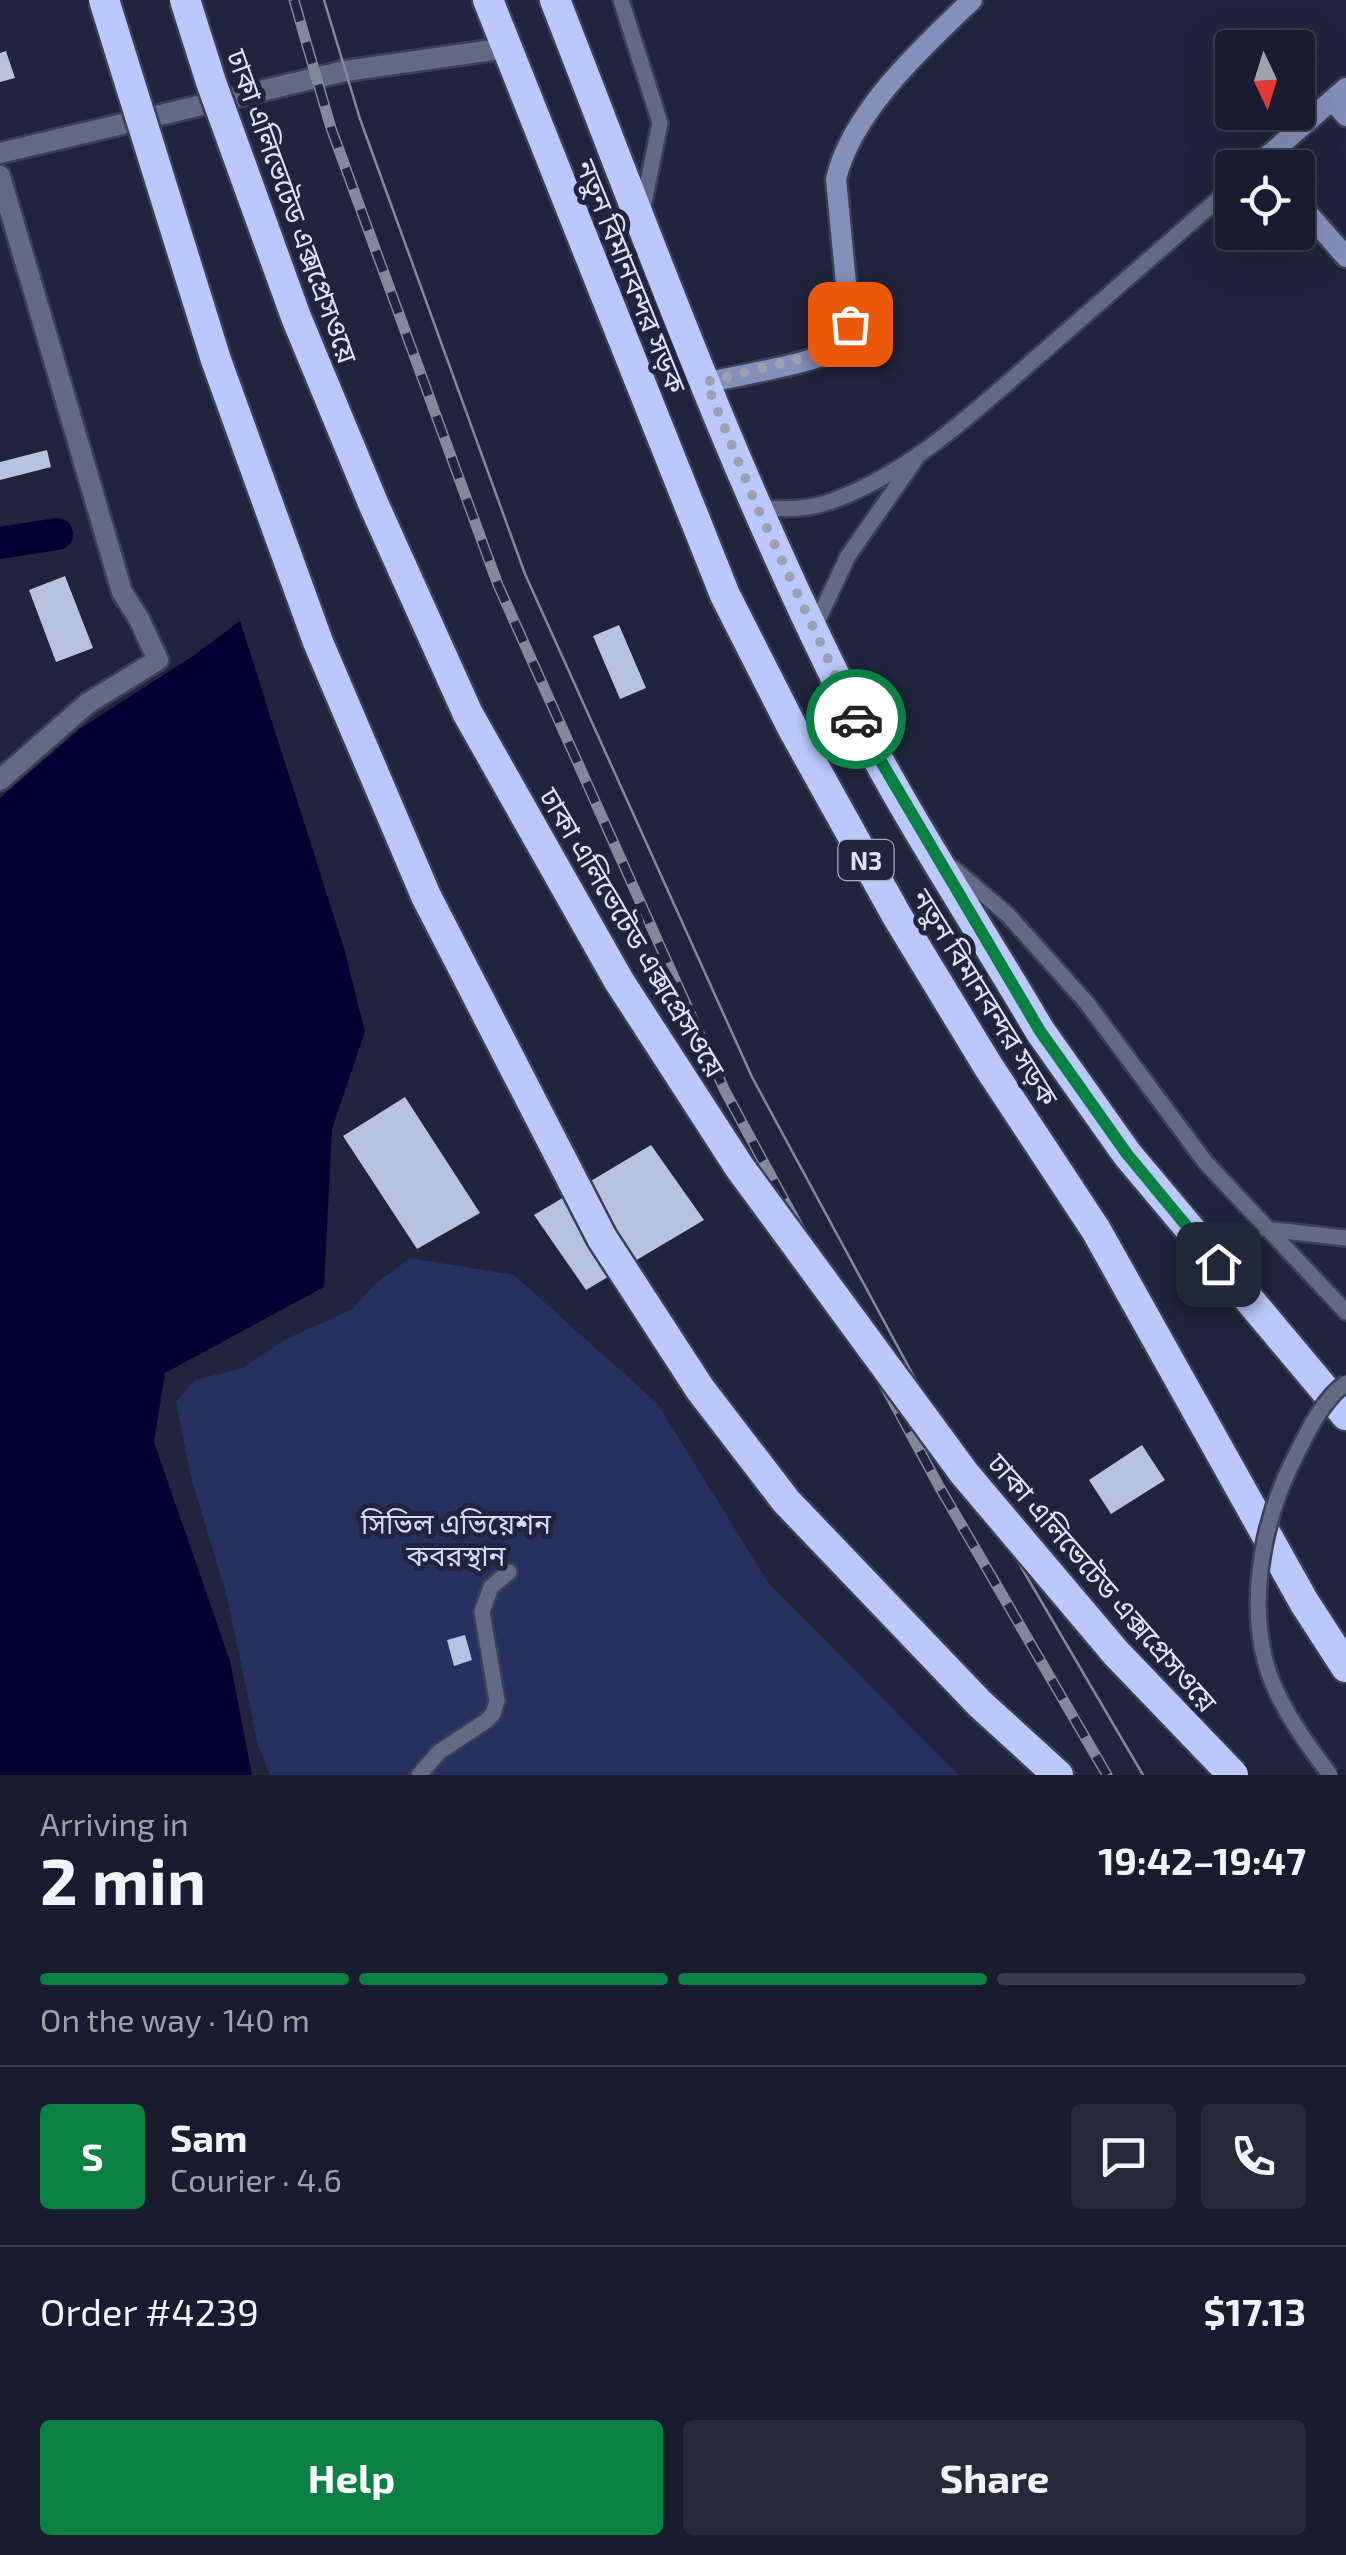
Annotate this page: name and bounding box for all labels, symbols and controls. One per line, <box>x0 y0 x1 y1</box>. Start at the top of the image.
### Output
north arrow <box>1215 30 1315 130</box>
map controls <box>1215 30 1315 250</box>
street label: ঢাকা এলিভেটেড এক্সপ্রেসওয়ে <box>220 44 366 368</box>
button: locate <box>1215 150 1315 250</box>
street label: নতুন বিমানবন্দর সড়ক <box>568 153 695 399</box>
pin <box>808 282 893 367</box>
icon: bag <box>823 297 878 352</box>
courier <box>806 669 906 769</box>
icon: car <box>829 692 884 747</box>
street label: ঢাকা এলিভেটেড এক্সপ্রেসওয়ে <box>533 780 733 1083</box>
road number: N3 <box>838 840 894 880</box>
street label: নতুন বিমানবন্দর সড়ক <box>904 882 1067 1113</box>
pin <box>1176 1222 1261 1307</box>
icon: home <box>1191 1237 1246 1292</box>
street label: ঢাকা এলিভেটেড এক্সপ্রেসওয়ে <box>981 1445 1225 1719</box>
park label: সিভিল এভিয়েশন কবরস্থান <box>360 1506 552 1572</box>
text: Arriving in <box>40 1804 189 1842</box>
text: 19:42–19:47 <box>1098 1837 1306 1883</box>
text: 2 min <box>40 1840 206 1918</box>
text: On the way · 140 m <box>40 2000 310 2038</box>
button: chat <box>1071 2104 1176 2209</box>
button: phone <box>1201 2104 1306 2209</box>
text: Sam <box>170 2114 247 2160</box>
text: S <box>81 2133 104 2179</box>
text: Courier · 4.6 <box>170 2160 342 2198</box>
text: Order #4239 <box>40 2288 259 2334</box>
text: $17.13 <box>1203 2288 1306 2334</box>
button: Help <box>40 2420 663 2535</box>
button: Share <box>683 2420 1306 2535</box>

